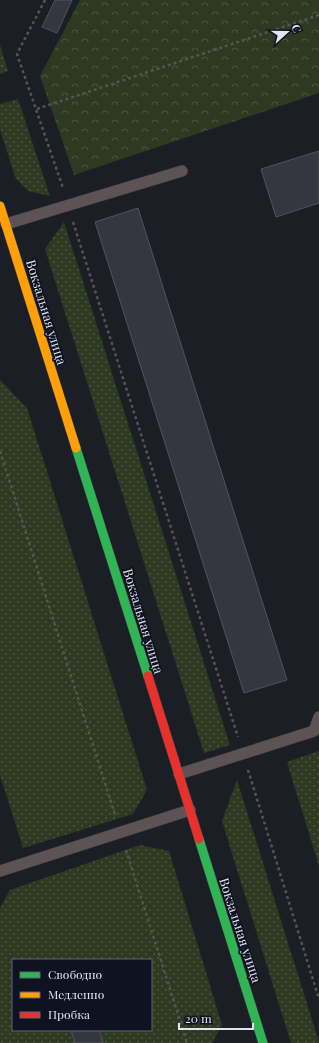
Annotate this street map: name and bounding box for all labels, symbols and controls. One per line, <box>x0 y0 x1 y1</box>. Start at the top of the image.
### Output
north arrow <box>267 12 307 52</box>
text: С <box>288 22 305 35</box>
street label: Вокзальная улица <box>23 257 71 367</box>
street label: Вокзальная улица <box>120 566 168 676</box>
street label: Вокзальная улица <box>216 876 266 985</box>
legend <box>12 959 152 1031</box>
text: Свободно <box>48 966 103 982</box>
text: Медленно <box>48 986 105 1002</box>
scale bar <box>179 1005 253 1031</box>
text: Пробка <box>48 1006 90 1022</box>
text: 20 m <box>185 1010 212 1026</box>

